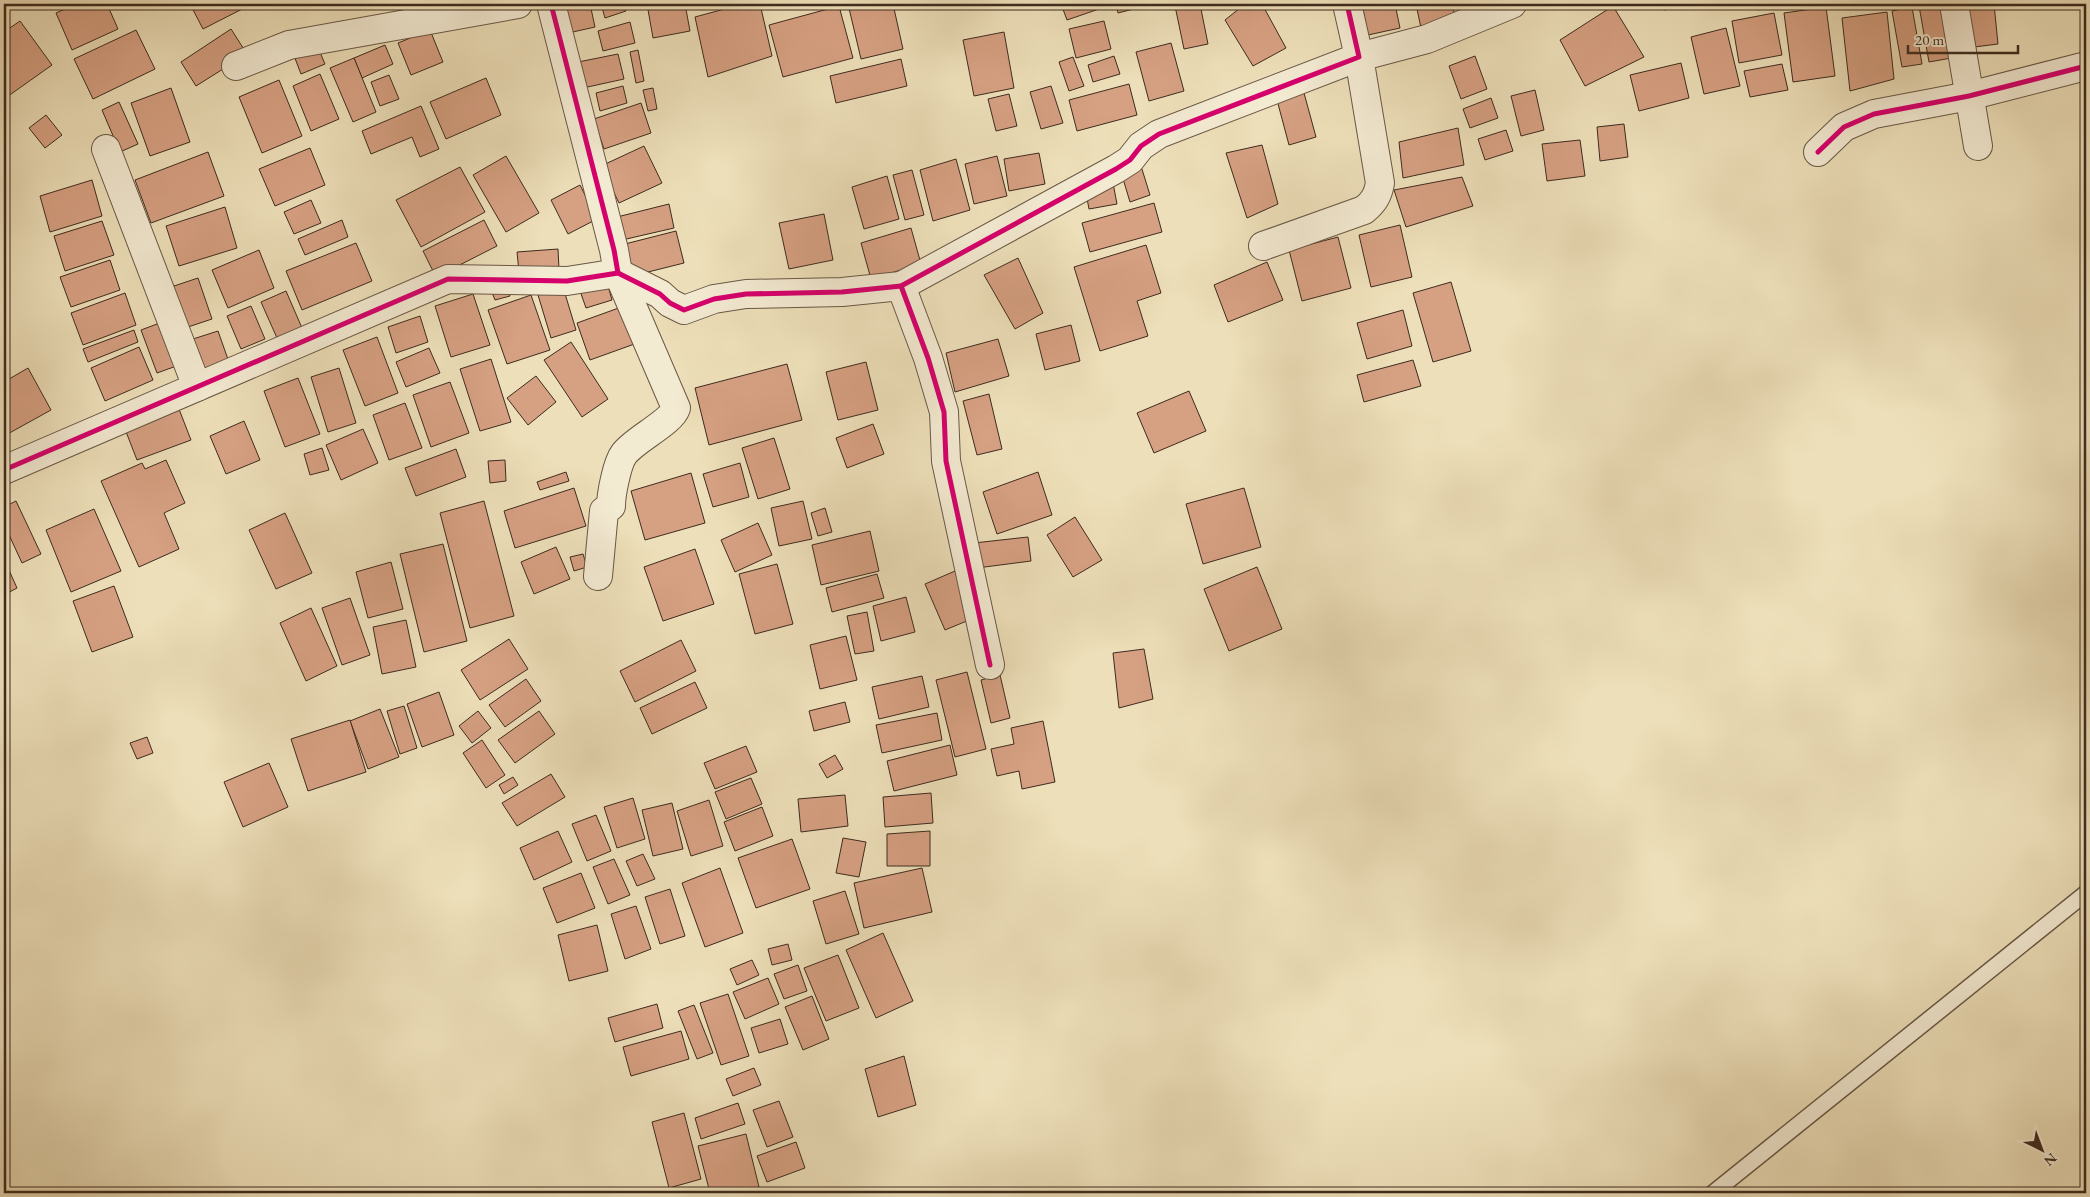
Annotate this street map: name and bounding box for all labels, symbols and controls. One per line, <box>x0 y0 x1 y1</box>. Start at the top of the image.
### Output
scale bar <box>1908 22 2018 54</box>
text: 20 m <box>1915 30 1944 49</box>
north arrow <box>2018 1124 2068 1174</box>
text: N <box>2040 1149 2061 1171</box>

